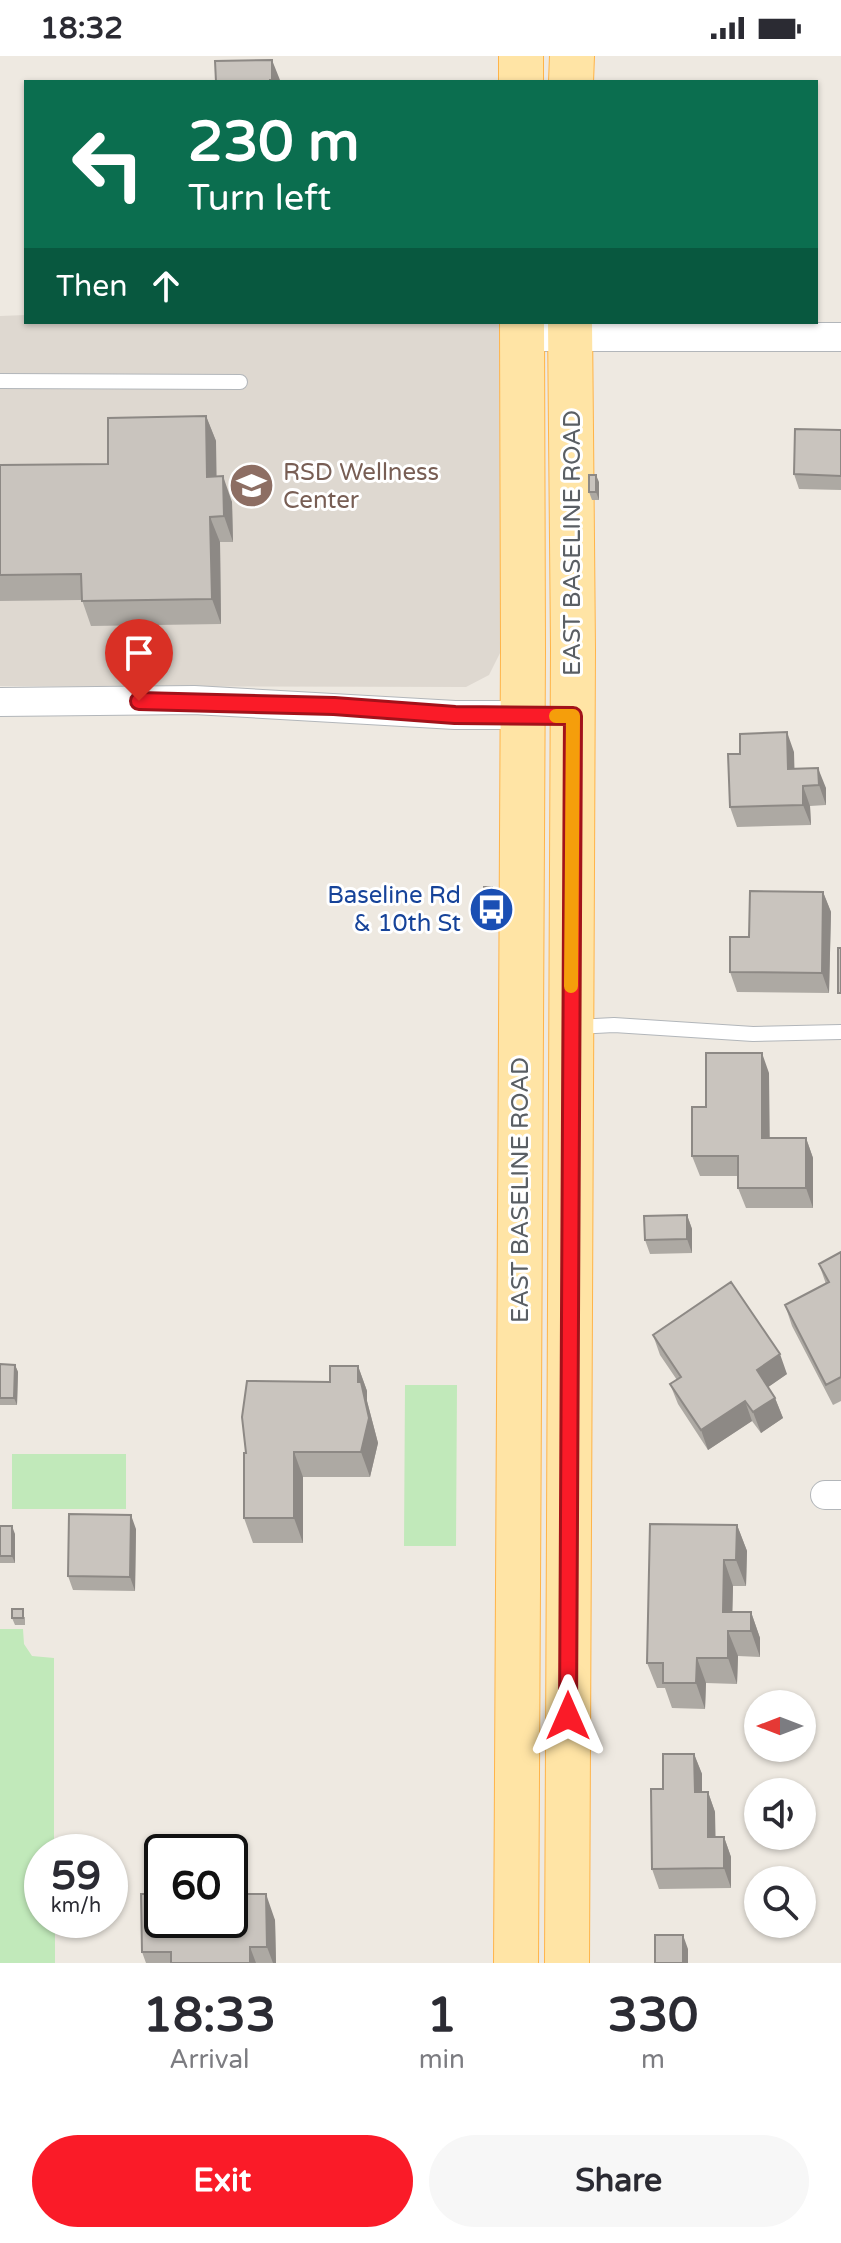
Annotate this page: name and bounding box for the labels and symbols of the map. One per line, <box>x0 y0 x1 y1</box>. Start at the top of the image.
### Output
street label: EAST BASELINE ROAD <box>558 410 587 676</box>
place label: RSD Wellness Center <box>283 458 439 515</box>
school or university icon: RSD Wellness Center <box>228 462 276 510</box>
pin <box>105 619 173 701</box>
place label: Baseline Rd & 10th St <box>327 881 461 938</box>
bus stop icon: Baseline Rd & 10th St <box>468 885 516 933</box>
street label: EAST BASELINE ROAD <box>506 1057 535 1323</box>
position arrow <box>526 1674 610 1758</box>
north arrow <box>744 1690 816 1762</box>
speed limit sign: 60 <box>144 1834 248 1938</box>

